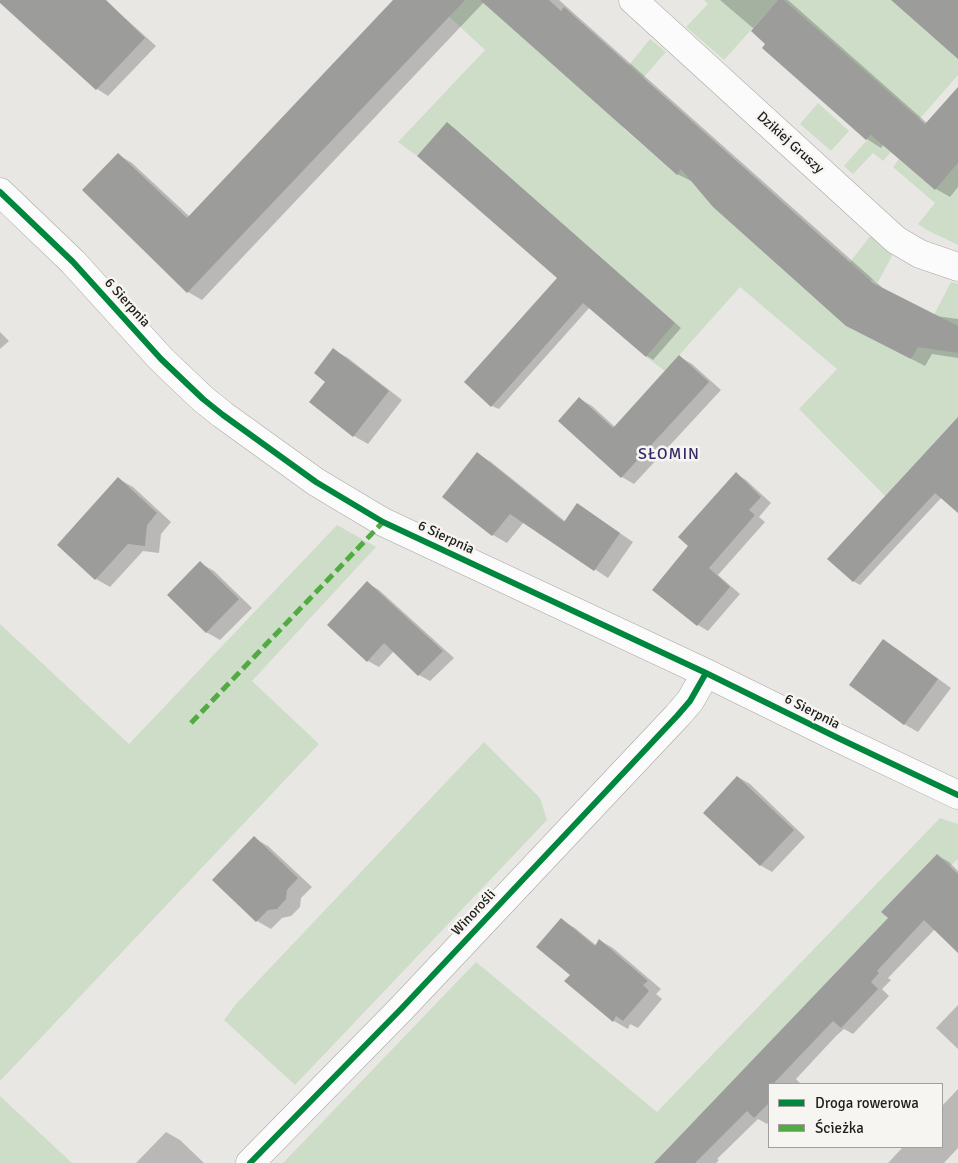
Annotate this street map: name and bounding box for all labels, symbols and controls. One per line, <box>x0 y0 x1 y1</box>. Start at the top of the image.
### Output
street label: Dzikiej Gruszy <box>753 109 827 177</box>
street label: 6 Sierpnia <box>101 275 153 331</box>
district label: SŁOMIN <box>637 445 701 465</box>
street label: 6 Sierpnia <box>415 518 477 558</box>
street label: 6 Sierpnia <box>781 691 843 733</box>
street label: Winorośli <box>449 887 499 939</box>
legend <box>768 1083 943 1148</box>
text: Droga rowerowa <box>815 1094 919 1112</box>
text: Ścieżka <box>815 1119 864 1137</box>

